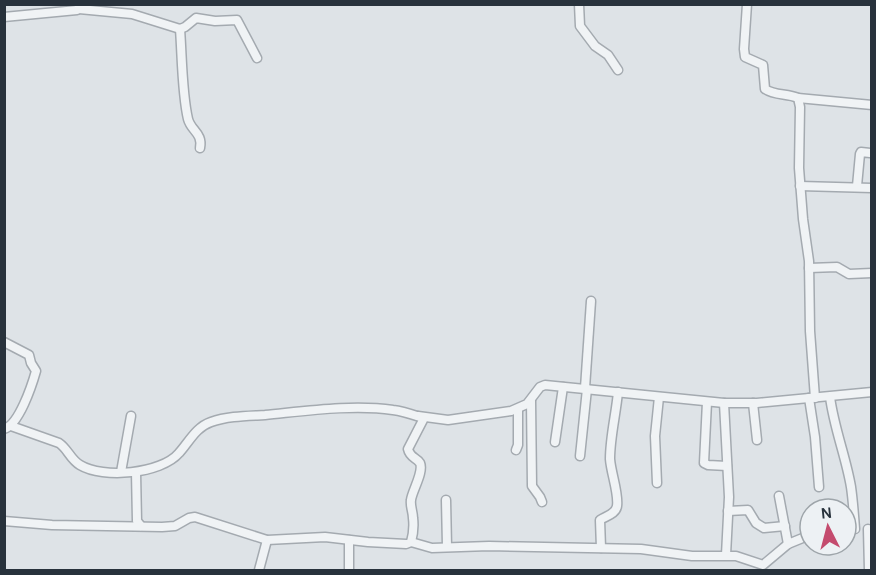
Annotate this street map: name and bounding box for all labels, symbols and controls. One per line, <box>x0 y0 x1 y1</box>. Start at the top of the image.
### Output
north arrow <box>798 497 858 557</box>
text: N <box>820 503 833 523</box>

